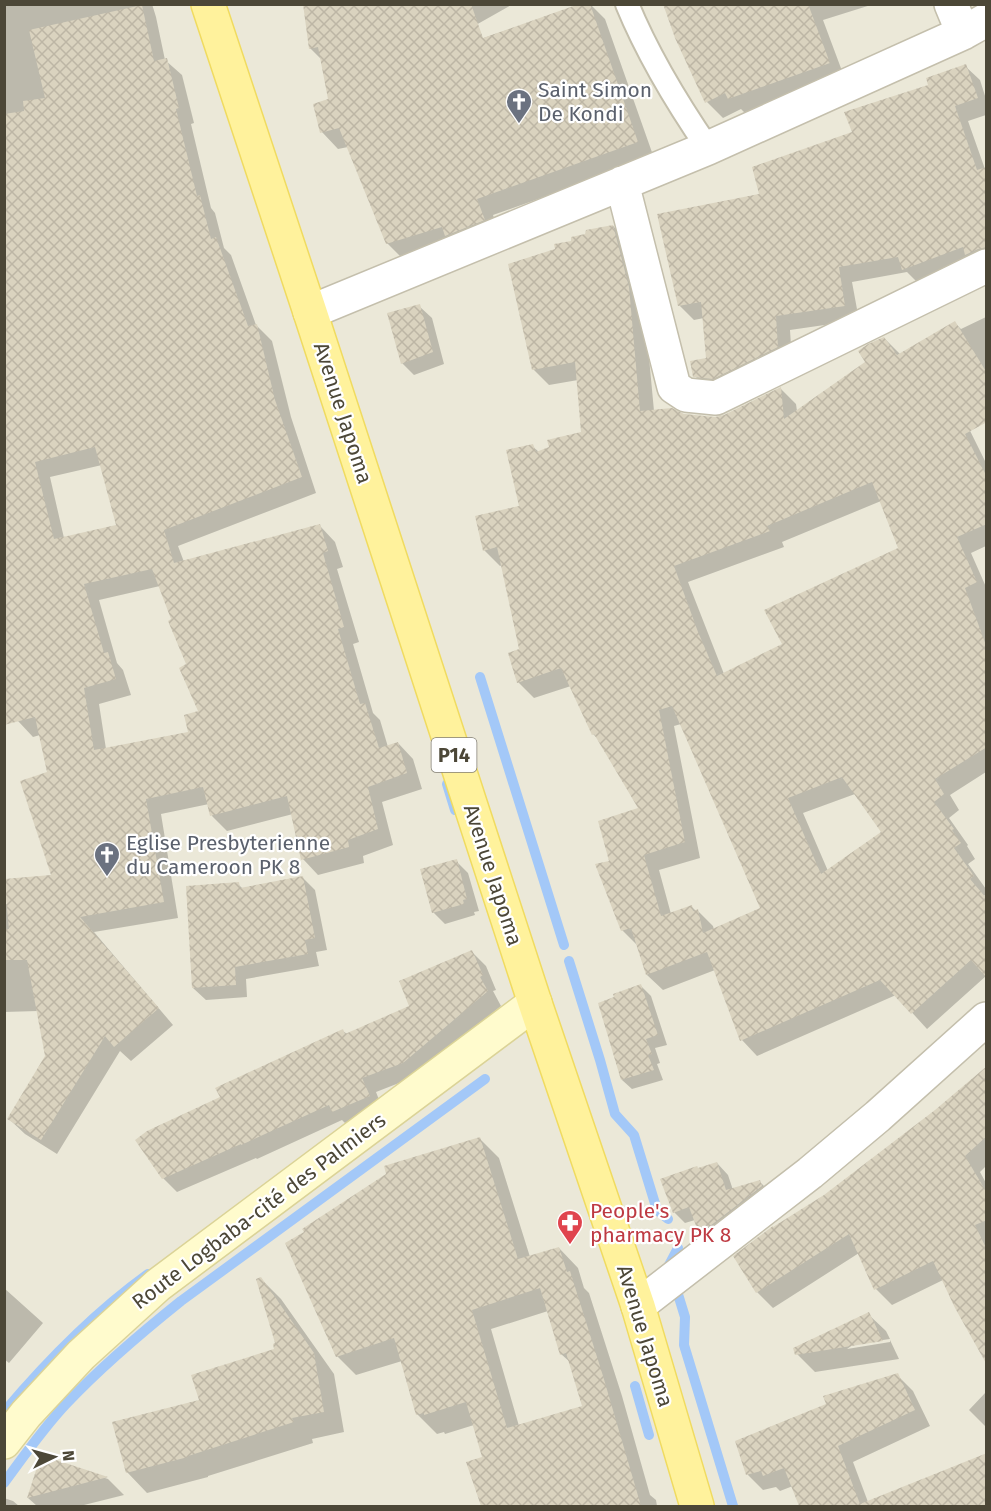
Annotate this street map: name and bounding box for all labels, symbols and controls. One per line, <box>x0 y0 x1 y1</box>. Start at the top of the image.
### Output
place label: Saint Simon De Kondi <box>538 77 652 127</box>
church icon: Saint Simon De Kondi <box>504 87 534 125</box>
street label: Avenue Japoma <box>308 339 378 487</box>
road number: P14 <box>432 738 476 772</box>
street label: Avenue Japoma <box>458 801 528 949</box>
place label: Eglise Presbyterienne du Cameroon PK 8 <box>126 830 330 880</box>
church icon: Eglise Presbyterienne du Cameroon PK 8 <box>92 840 122 878</box>
street label: Route Logbaba-cité des Palmiers <box>127 1107 391 1315</box>
place label: People's pharmacy PK 8 <box>590 1198 731 1248</box>
pharmacy icon: People's pharmacy PK 8 <box>555 1208 585 1246</box>
street label: Avenue Japoma <box>611 1262 679 1410</box>
north arrow <box>24 1427 84 1487</box>
text: N <box>59 1450 78 1462</box>

